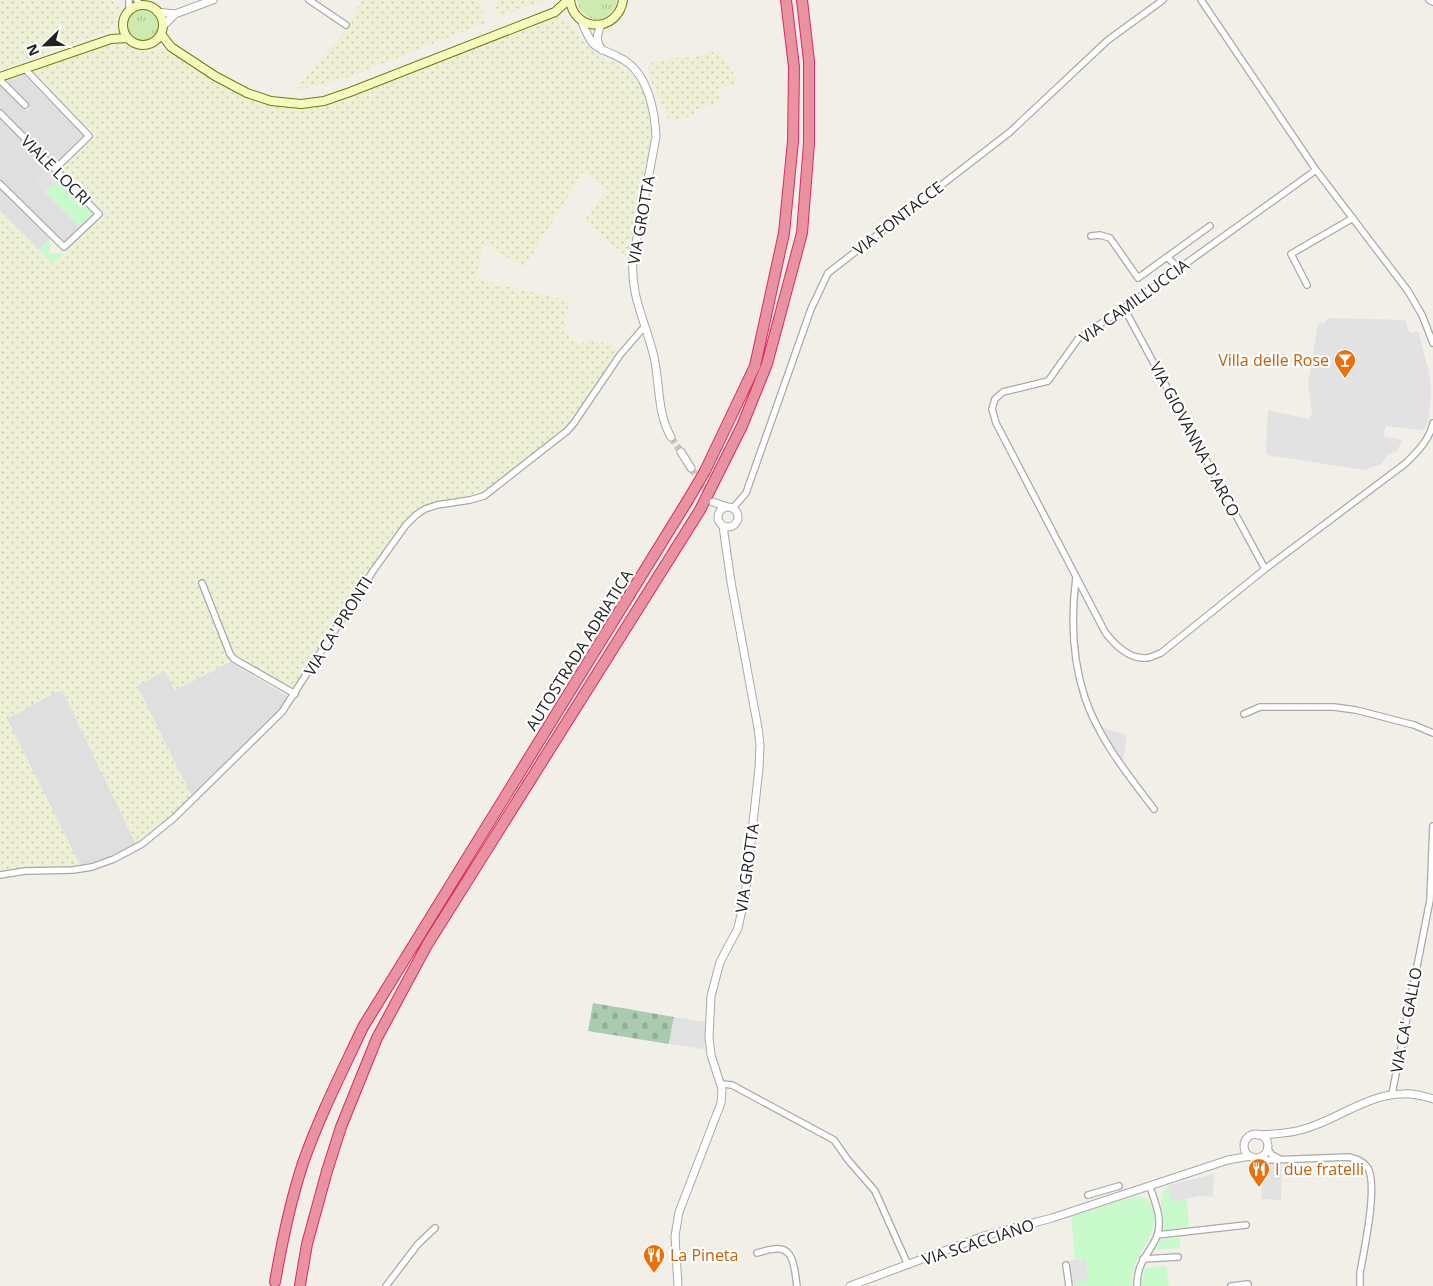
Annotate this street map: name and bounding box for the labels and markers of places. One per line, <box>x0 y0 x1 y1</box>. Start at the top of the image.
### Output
bar icon: Villa delle Rose <box>1333 348 1357 379</box>
place label: Villa delle Rose <box>1218 349 1329 371</box>
restaurant icon: I due fratelli <box>1247 1157 1271 1188</box>
place label: I due fratelli <box>1275 1158 1364 1180</box>
restaurant icon: La Pineta <box>642 1243 666 1274</box>
place label: La Pineta <box>670 1244 738 1266</box>

